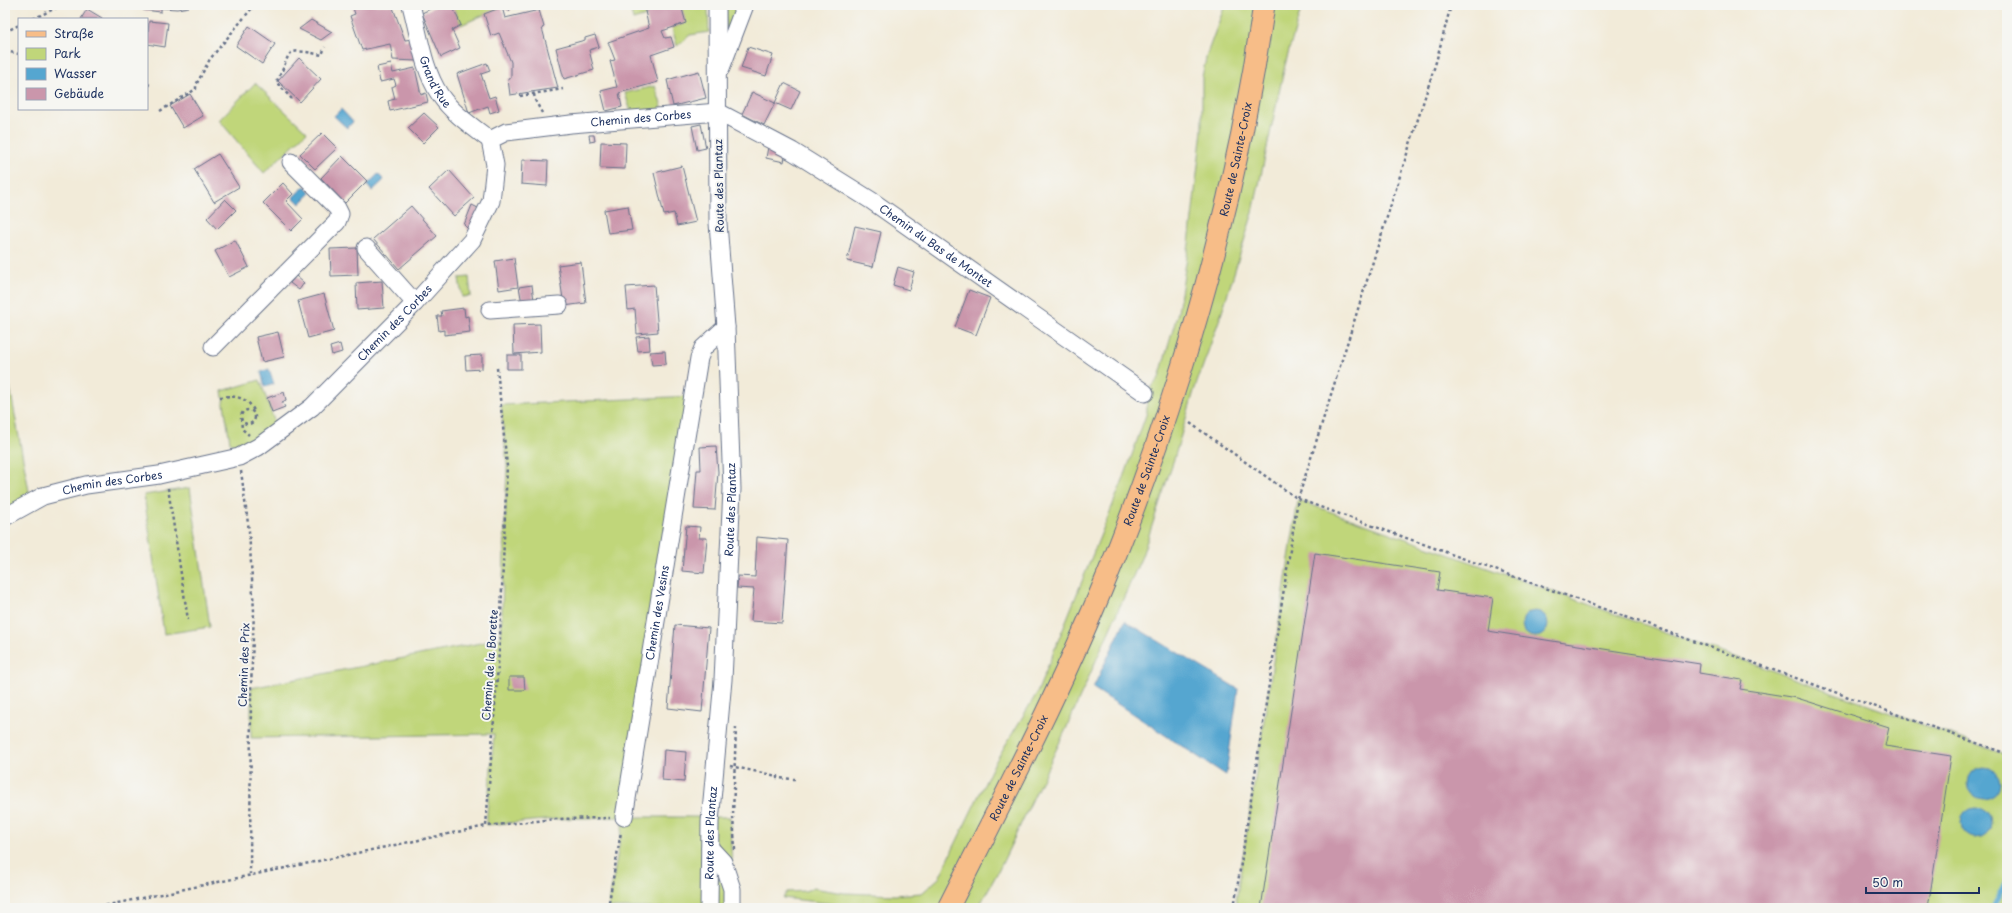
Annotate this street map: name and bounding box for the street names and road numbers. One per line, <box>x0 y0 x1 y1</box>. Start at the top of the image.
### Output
street label: Grand'Rue <box>416 54 456 112</box>
street label: Route de Sainte-Croix <box>1215 100 1256 218</box>
street label: Chemin des Corbes <box>590 105 692 130</box>
street label: Route des Plantaz <box>709 139 728 233</box>
street label: Chemin du Bas de Montet <box>876 200 997 291</box>
street label: Chemin des Corbes <box>353 281 436 365</box>
street label: Route de Sainte-Croix <box>1119 413 1174 528</box>
street label: Route des Plantaz <box>720 463 740 557</box>
street label: Chemin des Corbes <box>60 466 164 499</box>
street label: Chemin des Vesins <box>641 564 673 661</box>
street label: Chemin de la Borette <box>477 608 502 721</box>
street label: Chemin des Prix <box>234 622 253 707</box>
street label: Route de Sainte-Croix <box>985 712 1052 824</box>
street label: Route des Plantaz <box>700 785 721 880</box>

